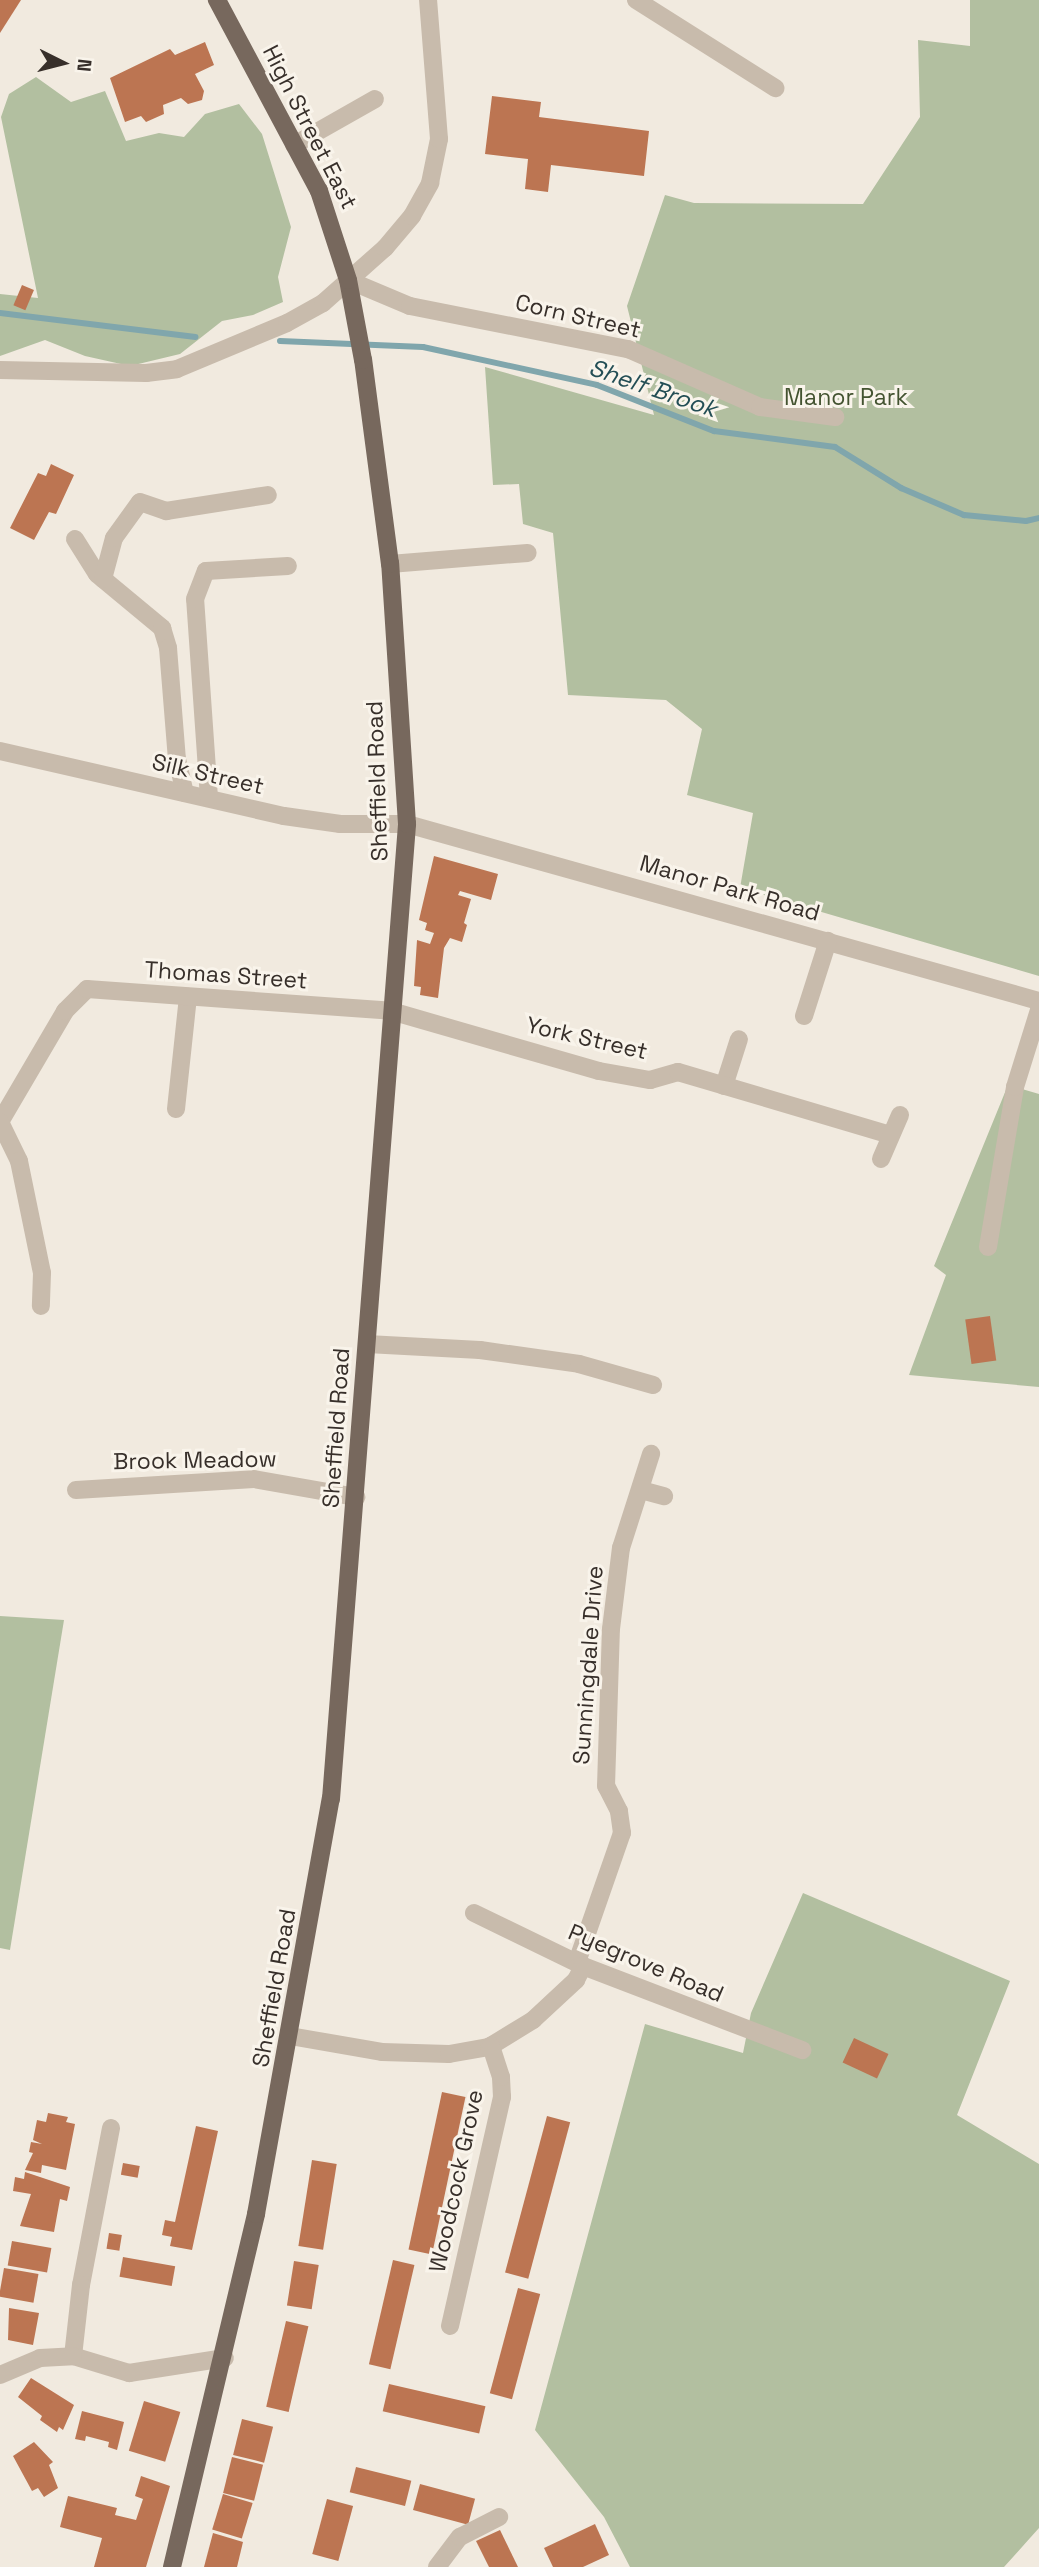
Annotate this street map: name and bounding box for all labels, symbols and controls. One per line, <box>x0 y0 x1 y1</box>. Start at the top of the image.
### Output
north arrow <box>28 28 98 98</box>
street label: High Street East <box>257 40 363 214</box>
text: N <box>71 58 97 73</box>
street label: Corn Street <box>513 288 643 344</box>
water label: Shelf Brook <box>585 353 721 423</box>
park label: Manor Park <box>784 383 908 411</box>
street label: Sheffield Road <box>360 700 394 862</box>
street label: Silk Street <box>149 748 267 800</box>
street label: Manor Park Road <box>637 849 823 927</box>
street label: Thomas Street <box>144 956 308 994</box>
street label: York Street <box>524 1011 650 1065</box>
street label: Sheffield Road <box>317 1347 355 1509</box>
street label: Brook Meadow <box>113 1445 277 1475</box>
street label: Sunningdale Drive <box>567 1565 609 1765</box>
street label: Sheffield Road <box>246 1907 302 2069</box>
street label: Pyegrove Road <box>564 1918 728 2008</box>
street label: Woodcock Grove <box>423 2087 489 2275</box>

